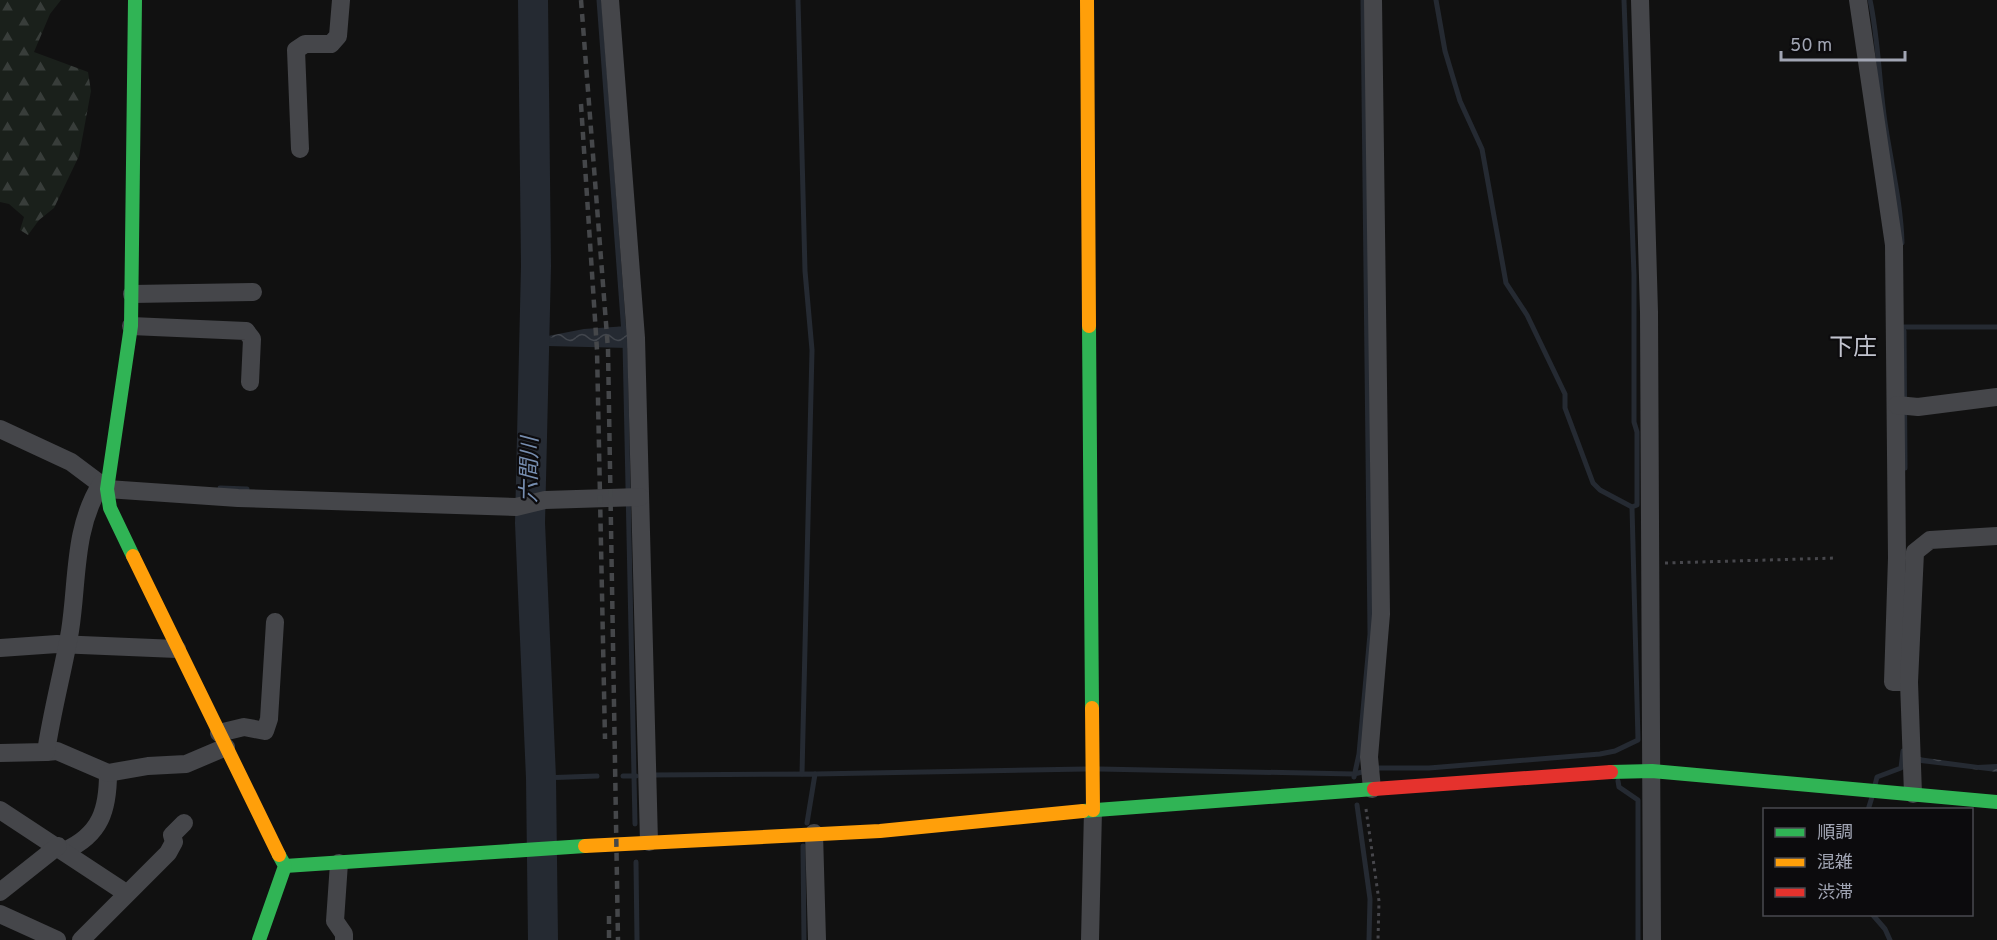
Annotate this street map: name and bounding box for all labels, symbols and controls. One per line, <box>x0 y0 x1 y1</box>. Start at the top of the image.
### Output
scale bar <box>1781 24 1906 62</box>
text: 50 m <box>1790 35 1832 58</box>
district label: 下庄 <box>1829 334 1877 364</box>
water label: 六間川 <box>517 435 545 503</box>
legend <box>1763 808 1973 916</box>
text: 順調 <box>1817 822 1853 845</box>
text: 混雑 <box>1817 852 1853 875</box>
text: 渋滞 <box>1817 882 1853 905</box>

